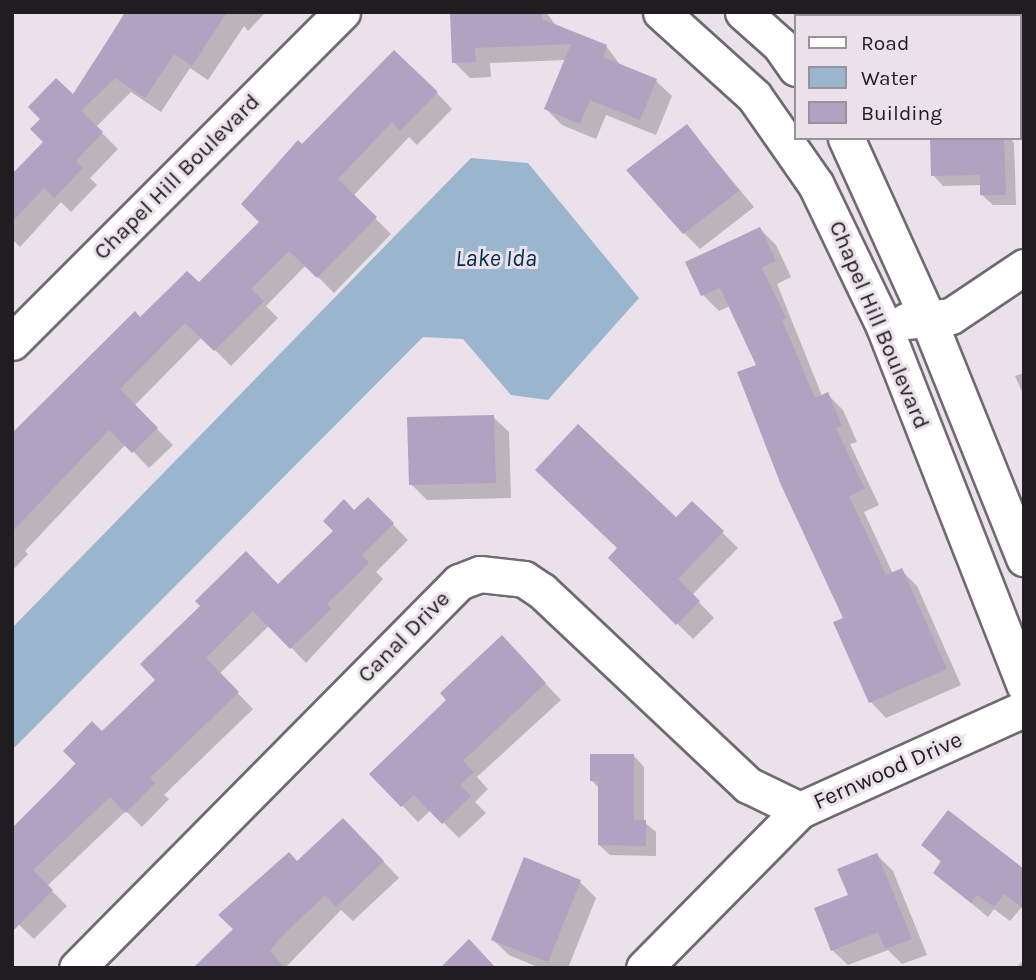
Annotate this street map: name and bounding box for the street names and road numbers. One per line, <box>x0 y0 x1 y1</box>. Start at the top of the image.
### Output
street label: Chapel Hill Boulevard <box>88 88 266 266</box>
street label: Chapel Hill Boulevard <box>823 217 935 433</box>
street label: Canal Drive <box>352 585 456 689</box>
street label: Fernwood Drive <box>809 726 967 816</box>

